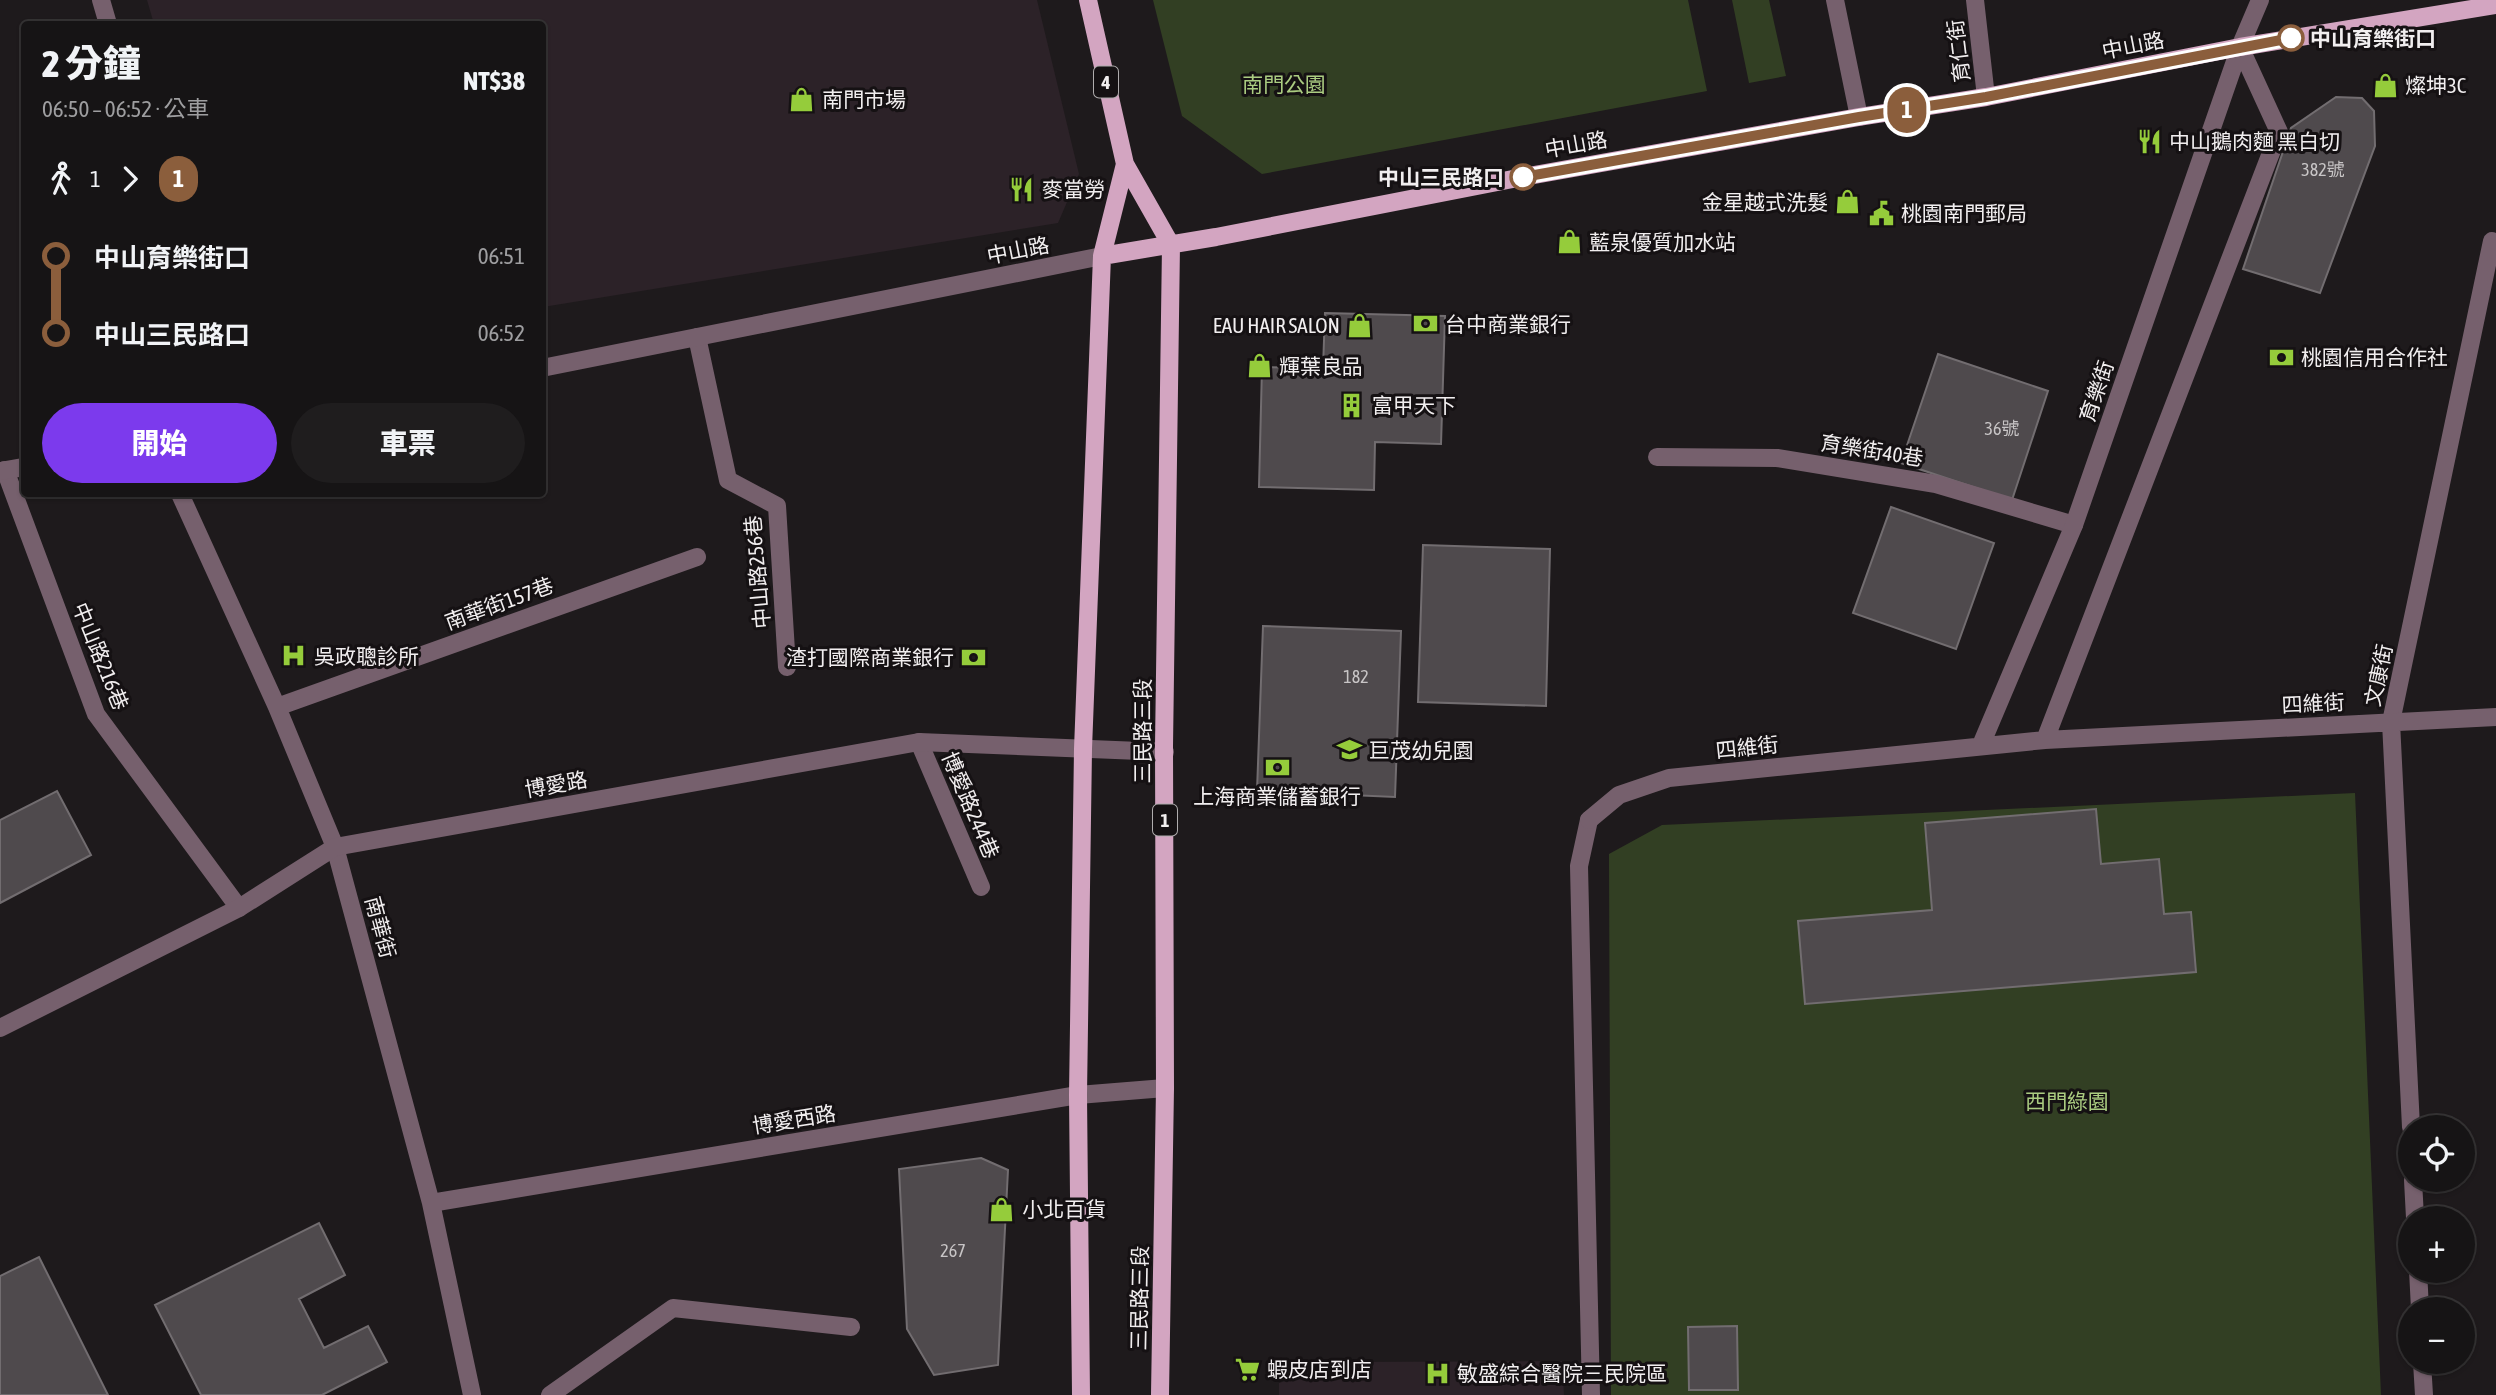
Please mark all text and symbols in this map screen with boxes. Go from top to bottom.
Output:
street label: 育仁街 [1942,18,1974,84]
marker: 中山育樂街口 [2278,25,2304,51]
place label: 中山育樂街口 [2310,26,2436,50]
street label: 中山路 [2100,27,2166,63]
text: 2 分鐘 [42,42,141,85]
text: NT$38 [463,66,525,96]
road number: 4 [1094,66,1118,97]
shop icon: 燦坤3C [2371,71,2399,99]
park label: 南門公園 [1242,72,1326,96]
place label: 燦坤3C [2405,73,2467,97]
shop icon: 南門市場 [788,85,816,113]
place label: 南門市場 [822,87,906,111]
line badge: 1 [1884,87,1930,133]
text: 06:50 – 06:52 · 公車 [42,96,209,122]
text: 1 [1901,96,1913,123]
street label: 中山路 [1543,127,1609,161]
restaurant icon: 中山鵝肉麵 黑白切 [2135,127,2163,155]
place label: 中山鵝肉麵 黑白切 [2169,129,2340,153]
house number: 382號 [2301,159,2345,180]
icon: walk [42,160,80,198]
icon: forward [111,160,149,198]
marker: 中山三民路口 [1510,164,1536,190]
text: 1 [173,165,184,192]
place label: 中山三民路口 [1378,165,1504,189]
text: 1 [90,166,101,192]
restaurant icon: 麥當勞 [1008,175,1036,203]
place label: 麥當勞 [1042,177,1105,201]
shop icon: 金星越式洗髮 [1834,188,1862,216]
place label: 金星越式洗髮 [1702,190,1828,214]
public building icon: 桃園南門郵局 [1867,199,1895,227]
place label: 桃園南門郵局 [1901,201,2027,225]
shop icon: 藍泉優質加水站 [1555,228,1583,256]
place label: 藍泉優質加水站 [1589,230,1736,254]
street label: 中山路 [985,232,1051,268]
text: 中山育樂街口 [94,243,250,273]
text: 06:51 [478,243,525,269]
bank icon: 台中商業銀行 [1411,310,1439,338]
shop icon: EAU HAIR SALON [1346,311,1374,339]
place label: 台中商業銀行 [1445,312,1571,336]
place label: EAU HAIR SALON [1213,313,1340,337]
text: 中山三民路口 [94,320,250,350]
text: 06:52 [478,320,525,346]
bank icon: 桃園信用合作社 [2267,343,2295,371]
place label: 桃園信用合作社 [2301,345,2448,369]
shop icon: 輝葉良品 [1245,352,1273,380]
place label: 輝葉良品 [1279,354,1363,378]
street label: 育樂街 [2074,357,2118,425]
building icon: 富甲天下 [1338,391,1366,419]
place label: 富甲天下 [1372,393,1456,417]
button: 開始 [42,403,277,483]
button: 車票 [291,403,525,483]
house number: 36號 [1985,418,2019,439]
street label: 育樂街40巷 [1819,430,1925,470]
street label: 中山路256巷 [740,514,774,630]
street label: 南華街157巷 [442,572,556,634]
street label: 中山路216巷 [69,599,133,713]
hospital icon: 吳政聰診所 [280,642,308,670]
street label: 文康街 [2360,642,2396,708]
bank icon: 渣打國際商業銀行 [960,643,988,671]
place label: 吳政聰診所 [314,644,419,668]
place label: 渣打國際商業銀行 [786,645,954,669]
house number: 182 [1343,666,1369,687]
street label: 三民路三段 [1130,679,1154,784]
street label: 四維街 [2281,689,2345,717]
street label: 四維街 [1714,732,1780,762]
school or university icon: 巨茂幼兒園 [1335,736,1363,764]
place label: 巨茂幼兒園 [1369,738,1474,762]
street label: 博愛路244巷 [938,748,1004,862]
bank icon: 上海商業儲蓄銀行 [1263,753,1291,781]
street label: 博愛路 [523,767,589,801]
place label: 上海商業儲蓄銀行 [1193,784,1361,808]
road number: 1 [1153,804,1177,835]
street label: 南華街 [361,893,401,961]
park label: 西門綠園 [2025,1089,2109,1113]
street label: 博愛西路 [751,1101,837,1137]
map controls [2398,1115,2475,1374]
button: locate [2398,1115,2475,1192]
shop icon: 小北百貨 [988,1195,1016,1223]
place label: 小北百貨 [1022,1197,1106,1221]
button: + [2398,1206,2475,1283]
house number: 267 [940,1240,966,1261]
street label: 三民路三段 [1126,1245,1152,1351]
button: − [2398,1297,2475,1374]
supermarket icon: 蝦皮店到店 [1233,1355,1261,1383]
place label: 蝦皮店到店 [1267,1357,1372,1381]
hospital icon: 敏盛綜合醫院三民院區 [1423,1359,1451,1387]
place label: 敏盛綜合醫院三民院區 [1457,1361,1667,1385]

